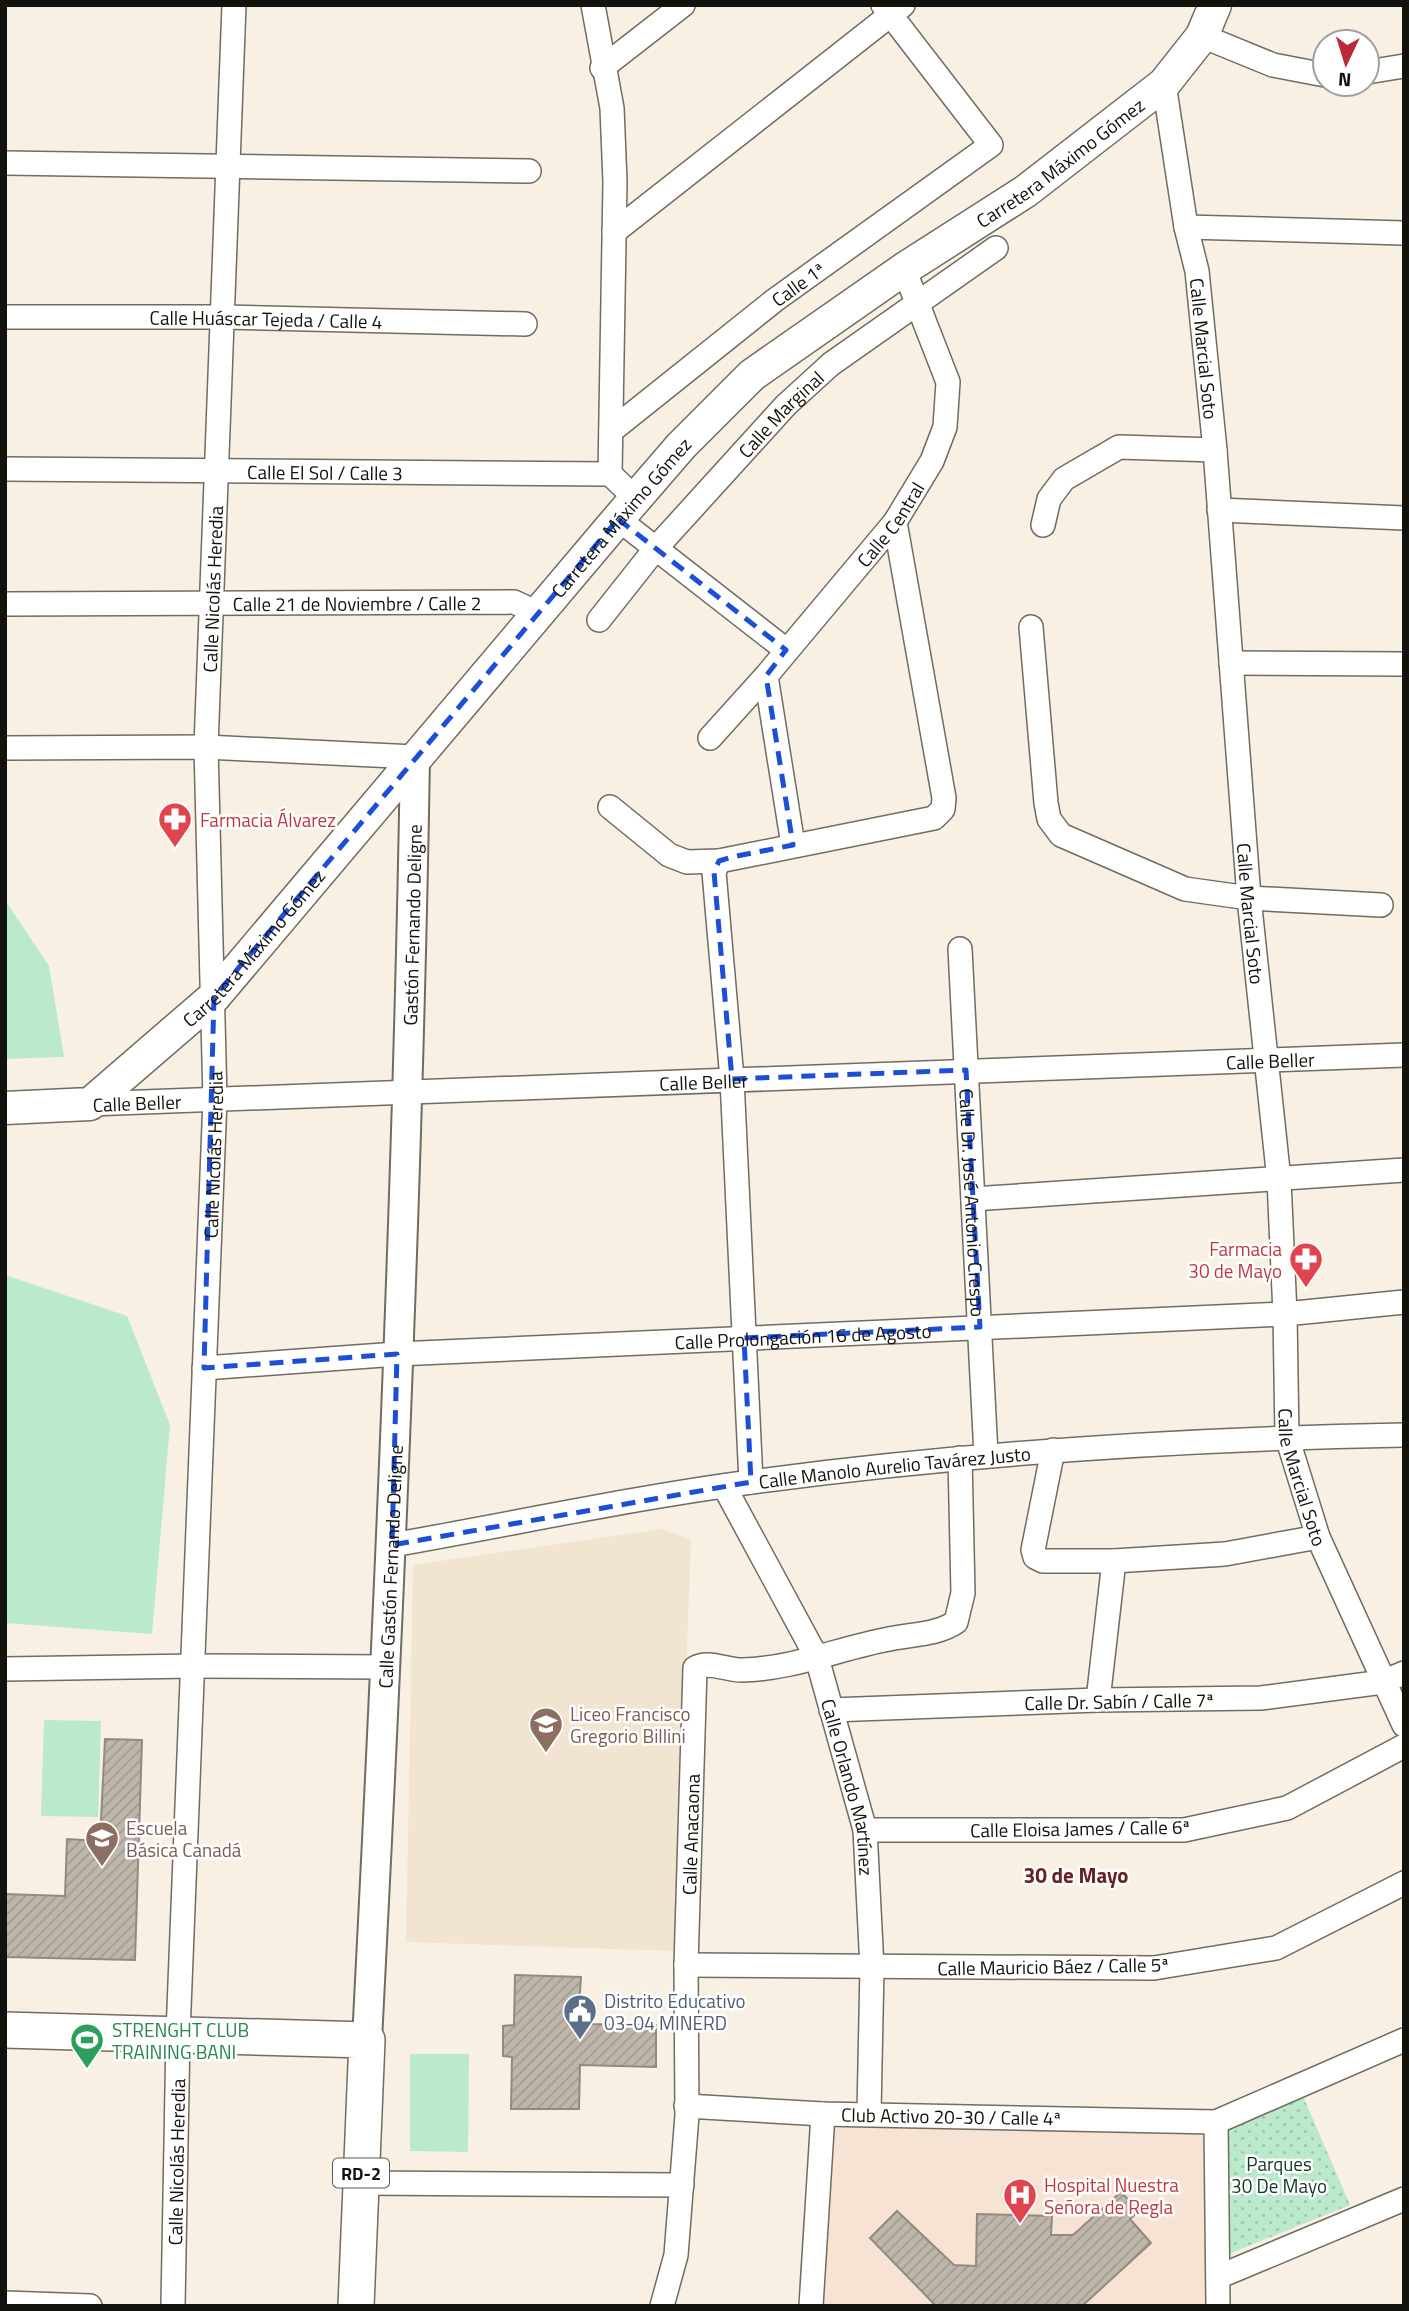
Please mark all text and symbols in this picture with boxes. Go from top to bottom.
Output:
north arrow [1311,28,1381,98]
text: N [1337,66,1352,95]
street label: Carretera Máximo Gómez [970,90,1150,234]
street label: Calle 1ª [765,255,831,313]
street label: Calle Marcial Soto [1183,277,1226,421]
street label: Calle Huáscar Tejeda / Calle 4 [150,303,383,335]
street label: Calle Marginal [731,363,830,464]
street label: Carretera Máximo Gómez [543,430,697,603]
street label: Calle El Sol / Calle 3 [247,457,403,487]
street label: Calle Central [849,476,931,573]
street label: Calle Nicolás Heredia [194,505,230,673]
street label: Calle 21 de Noviembre / Calle 2 [233,588,481,618]
pharmacy icon: Farmacia Álvarez [156,800,194,849]
place label: Farmacia Álvarez [200,805,336,834]
street label: Gastón Fernando Deligne [395,824,428,1026]
street label: Calle Marcial Soto [1230,842,1273,986]
street label: Carretera Máximo Gómez [175,862,331,1033]
street label: Calle Beller [1225,1044,1315,1076]
street label: Calle Beller [659,1065,749,1097]
street label: Calle Nicolás Heredia [195,1071,230,1239]
street label: Calle Beller [92,1086,182,1118]
street label: Calle Dr. José Antonio Crespo [953,1088,993,1318]
place label: Farmacia 30 de Mayo [1188,1234,1282,1285]
pharmacy icon: Farmacia 30 de Mayo [1287,1240,1325,1289]
street label: Calle Prolongación 16 de Agosto [674,1315,932,1356]
street label: Calle Marcial Soto [1272,1408,1335,1551]
street label: Calle Manolo Aurelio Tavárez Justo [757,1438,1032,1495]
street label: Calle Gastón Fernando Deligne [370,1444,409,1689]
street label: Calle Dr. Sabín / Calle 7ª [1024,1685,1214,1717]
street label: Calle Orlando Martínez [815,1695,882,1876]
place label: Liceo Francisco Gregorio Billini [570,1699,691,1750]
school or university icon: Liceo Francisco Gregorio Billini [527,1705,565,1754]
street label: Calle Anacaona [674,1773,706,1895]
street label: Calle Eloisa James / Calle 6ª [970,1812,1190,1844]
place label: Escuela Básica Canadá [126,1813,242,1864]
school or university icon: Escuela Básica Canadá [83,1819,121,1868]
district label: 30 de Mayo [1023,1859,1129,1891]
street label: Calle Mauricio Báez / Calle 5ª [937,1949,1169,1983]
place label: Distrito Educativo 03-04 MINERD [604,1986,746,2037]
public building icon: Distrito Educativo 03-04 MINERD [561,1992,599,2041]
place label: STRENGHT CLUB TRAINING BANI [112,2015,249,2066]
sports icon: STRENGHT CLUB TRAINING BANI [68,2021,106,2070]
street label: Calle Nicolás Heredia [160,2078,192,2246]
street label: Club Activo 20-30 / Calle 4ª [841,2100,1061,2132]
park label: Parques 30 De Mayo [1231,2149,1327,2200]
road number: RD-2 [333,2158,389,2188]
place label: Hospital Nuestra Señora de Regla [1044,2170,1179,2221]
hospital icon: Hospital Nuestra Señora de Regla [1001,2176,1039,2225]

